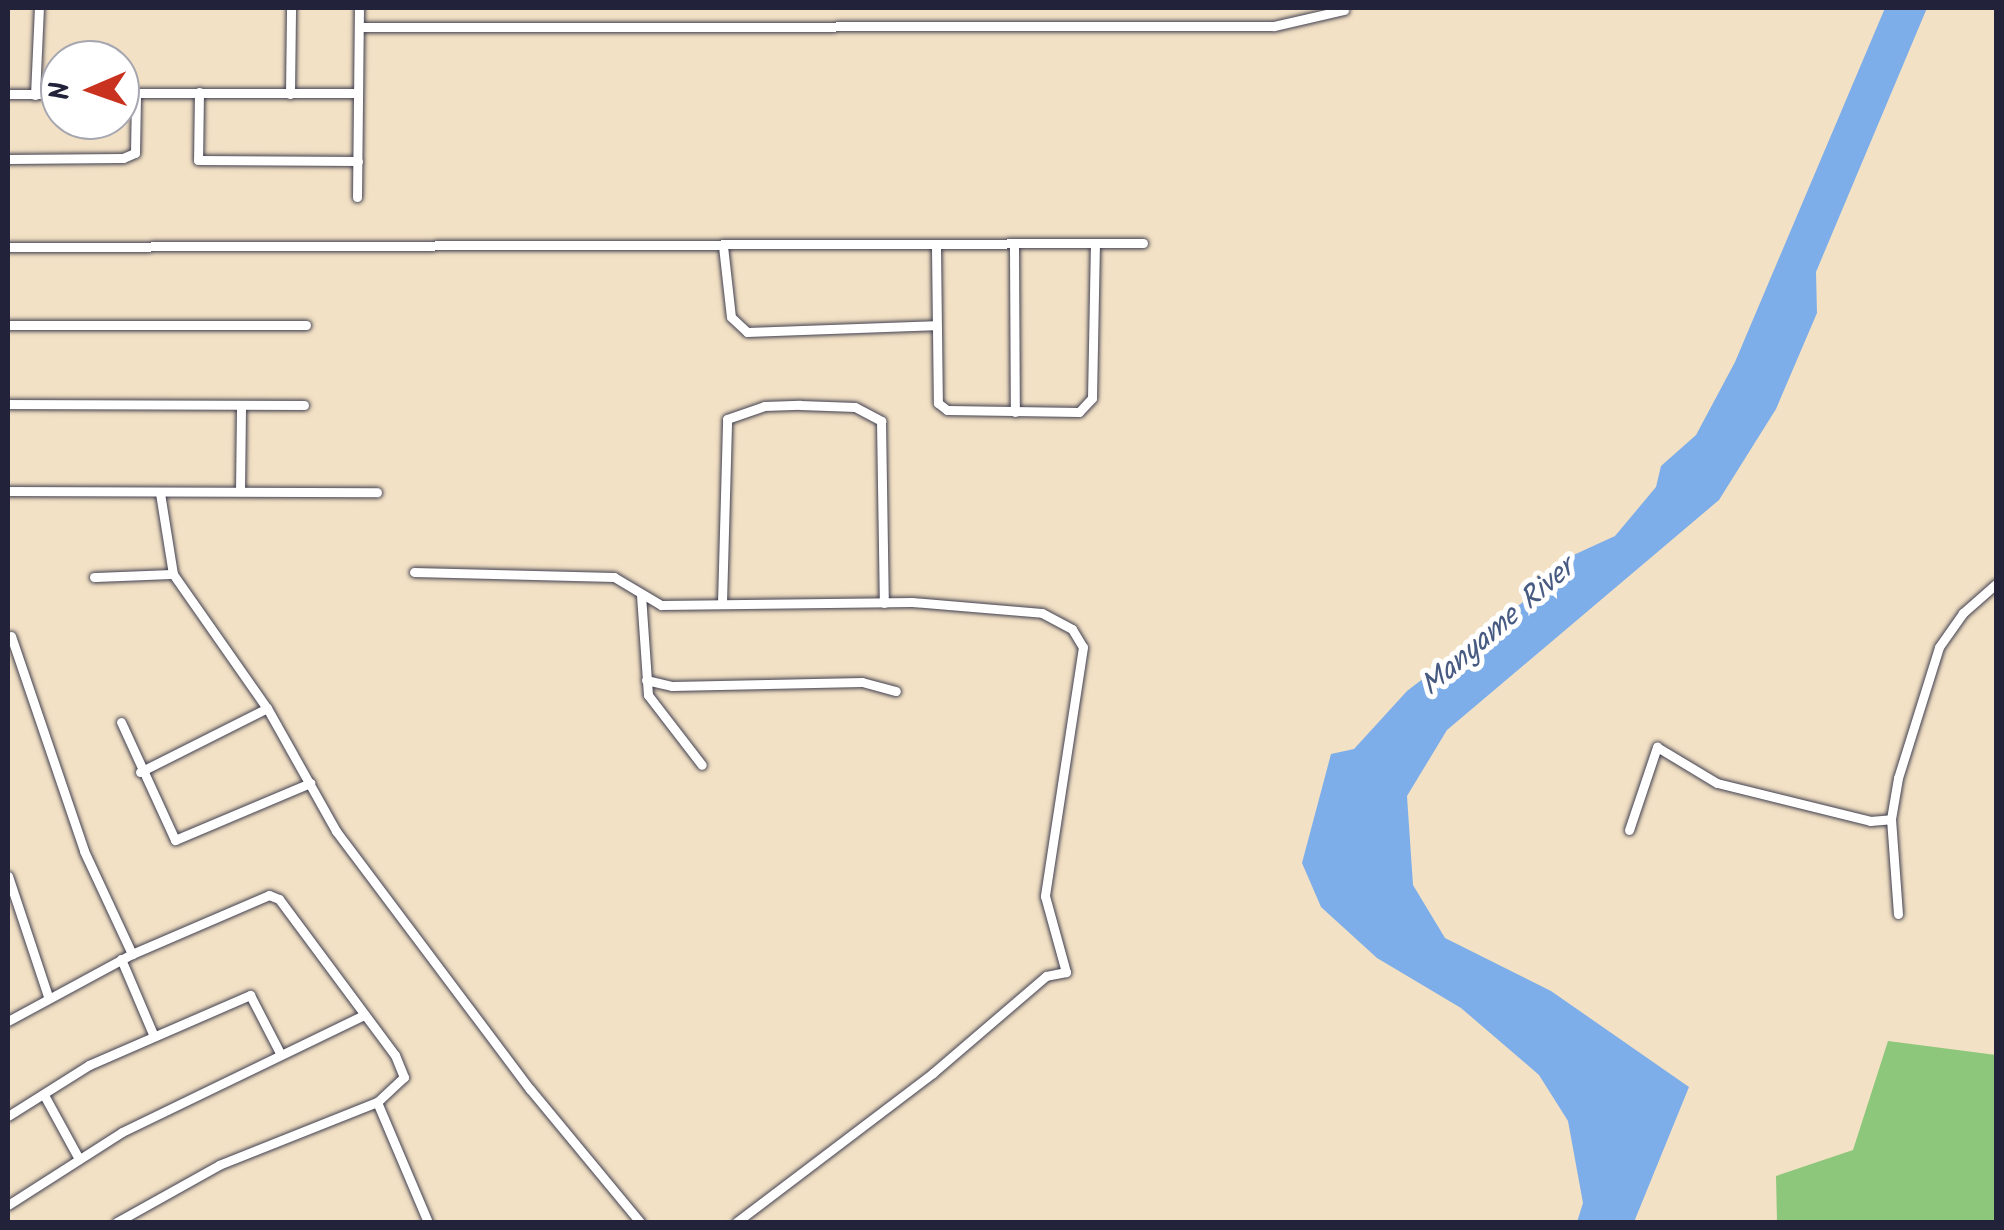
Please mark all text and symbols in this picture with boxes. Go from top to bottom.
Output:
north arrow [40,40,140,140]
text: N [39,81,84,101]
water label: Manyame River [1414,551,1582,705]

